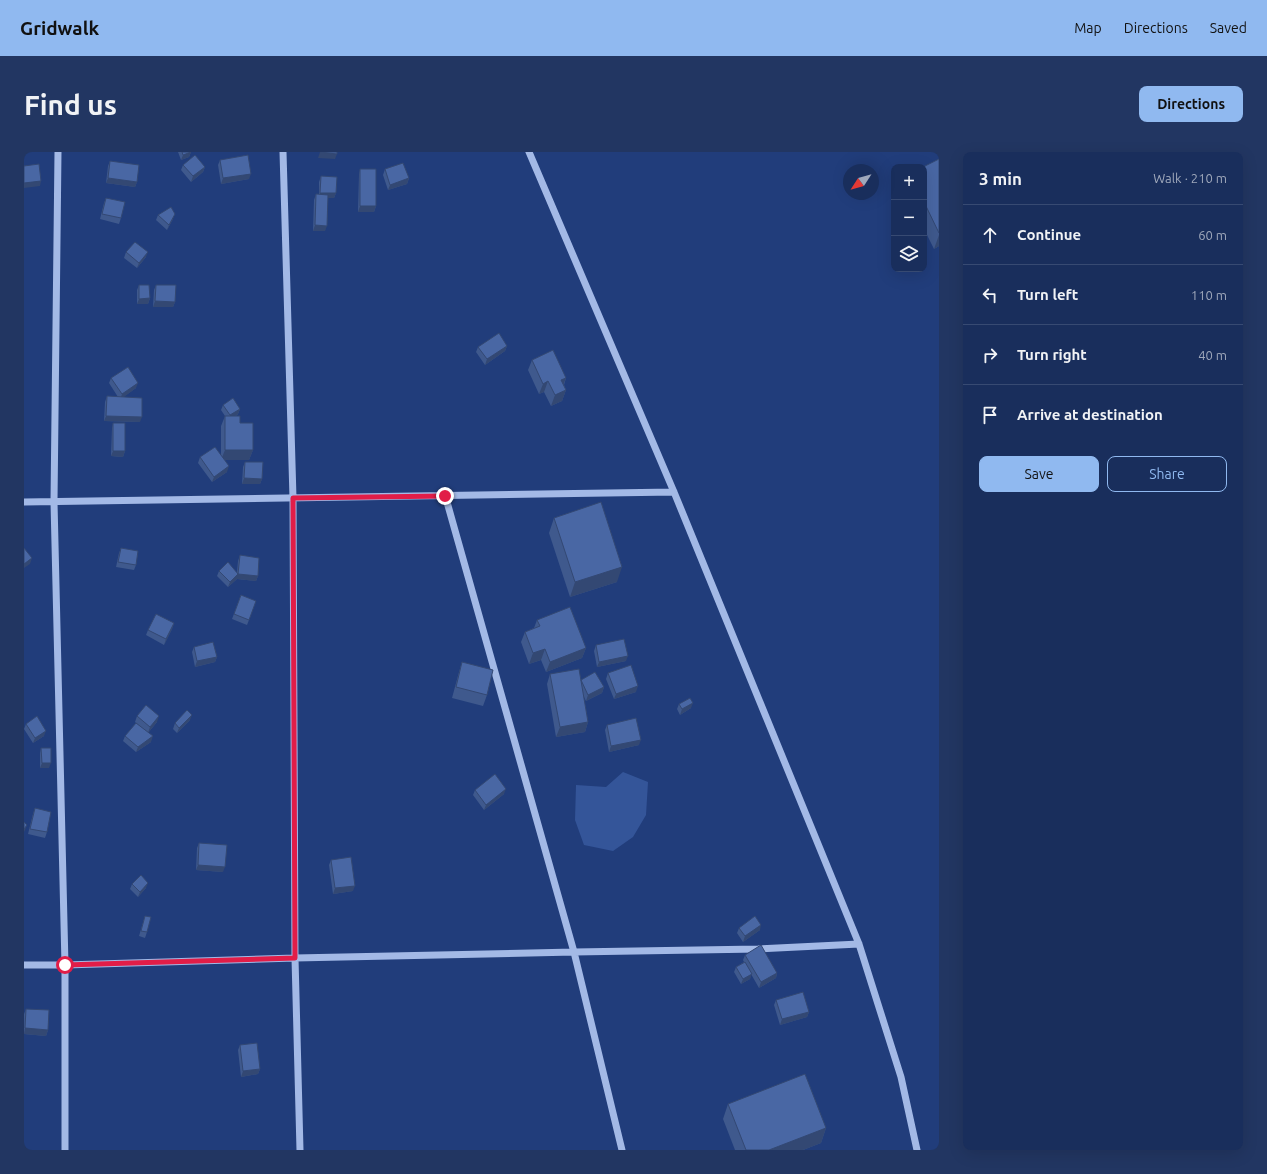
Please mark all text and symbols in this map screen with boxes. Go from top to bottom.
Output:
text: Gridwalk [20,17,99,39]
text: Map [1074,20,1102,36]
text: Directions [1124,20,1188,36]
text: Saved [1210,20,1247,36]
button: Directions [1139,86,1243,122]
text: Find us [24,89,117,120]
north arrow [843,164,879,200]
map controls [891,164,927,272]
button: + [891,164,927,200]
text: 3 min [979,169,1022,188]
text: Walk · 210 m [1153,171,1227,185]
button: − [891,200,927,236]
icon: ahead [979,224,1001,246]
text: Continue [1017,226,1081,243]
text: 60 m [1198,228,1227,242]
button: layers [891,236,927,272]
icon: left [979,284,1001,306]
text: Turn left [1017,286,1078,303]
text: 110 m [1191,288,1227,302]
icon: right [979,344,1001,366]
text: Turn right [1017,346,1087,363]
text: 40 m [1198,348,1227,362]
icon: arrive [979,404,1001,426]
text: Arrive at destination [1017,406,1163,423]
button: Save [979,456,1099,492]
button: Share [1107,456,1227,492]
route end [436,487,454,505]
route start [56,956,74,974]

